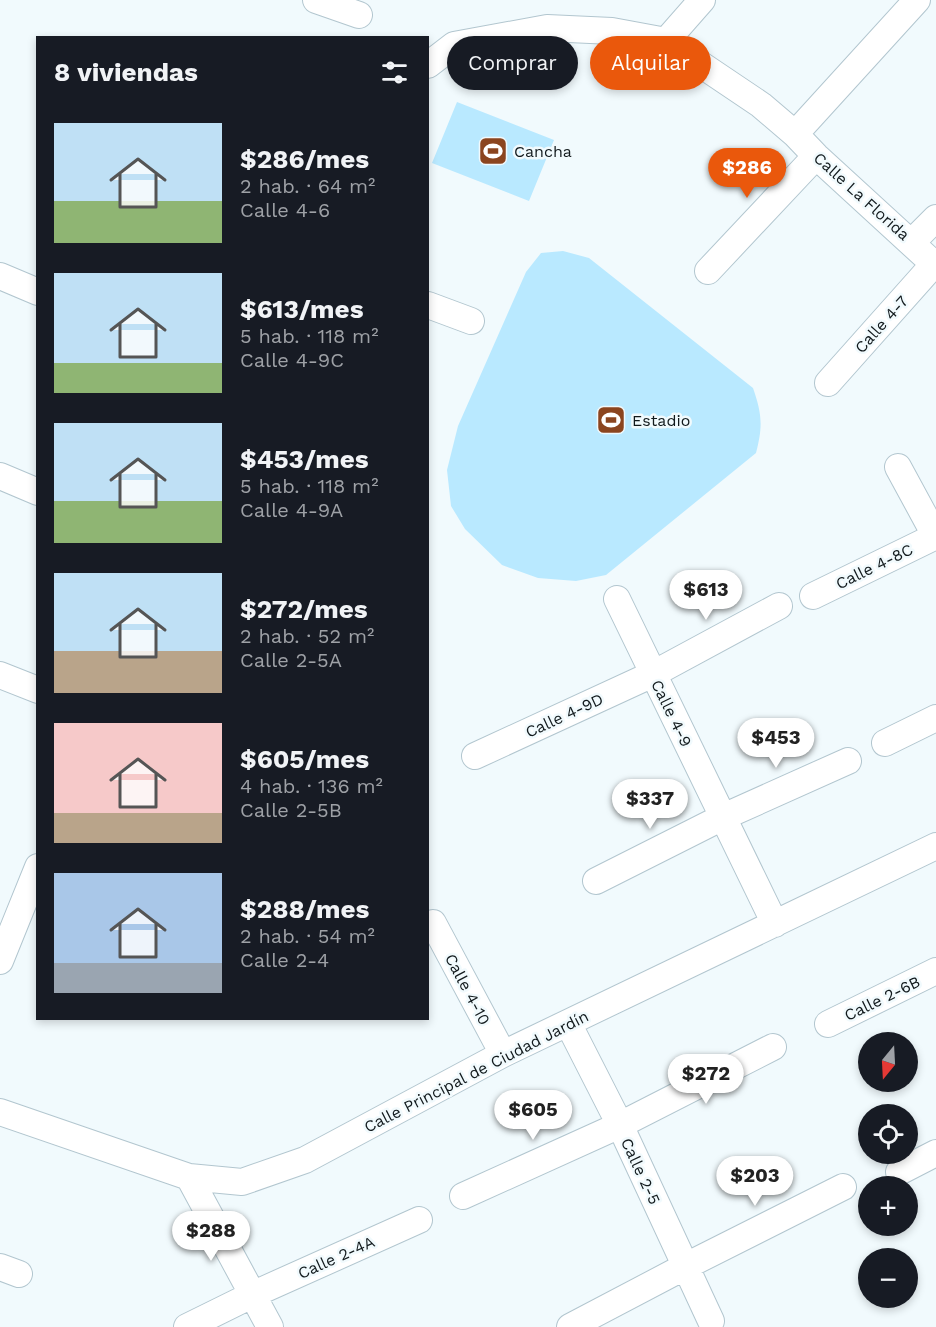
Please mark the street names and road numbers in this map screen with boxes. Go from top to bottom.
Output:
street label: Calle La Florida [810,148,913,244]
street label: Calle 4-7 [851,292,912,357]
street label: Calle 4-8C [833,540,916,593]
street label: Calle 4-9 [647,677,696,750]
street label: Calle 4-9D [522,689,606,742]
street label: Calle 4-10 [441,950,494,1028]
street label: Calle 2-6B [841,972,923,1025]
street label: Calle Principal de Ciudad Jardín [361,1006,592,1137]
street label: Calle 2-5 [617,1135,664,1207]
street label: Calle 2-4A [295,1232,378,1283]

